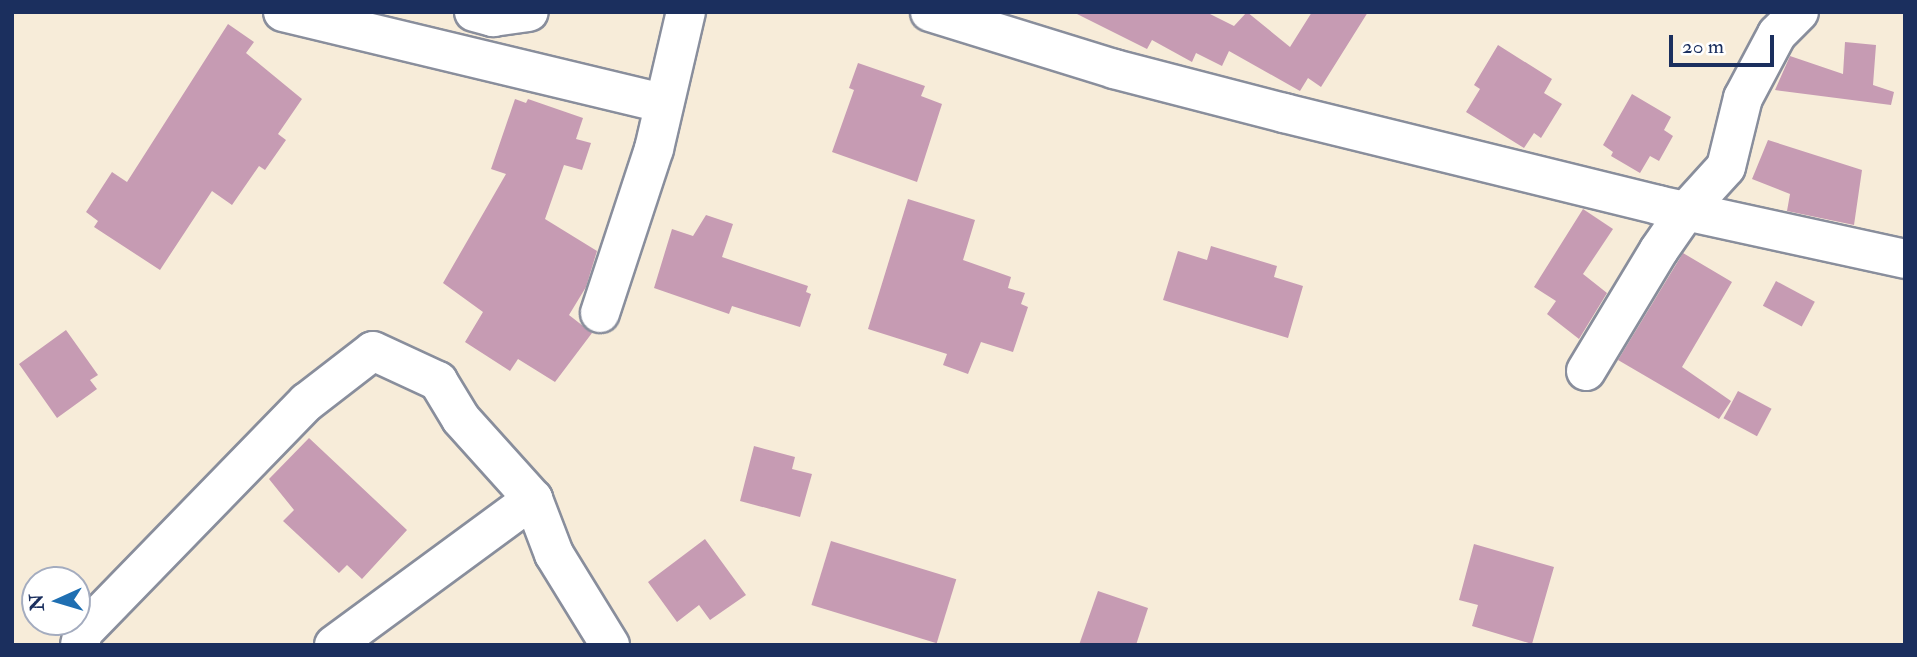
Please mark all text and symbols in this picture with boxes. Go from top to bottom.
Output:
scale bar [1672,21,1777,65]
text: 20 m [1682,33,1724,60]
north arrow [21,566,91,636]
text: N [24,593,50,612]

